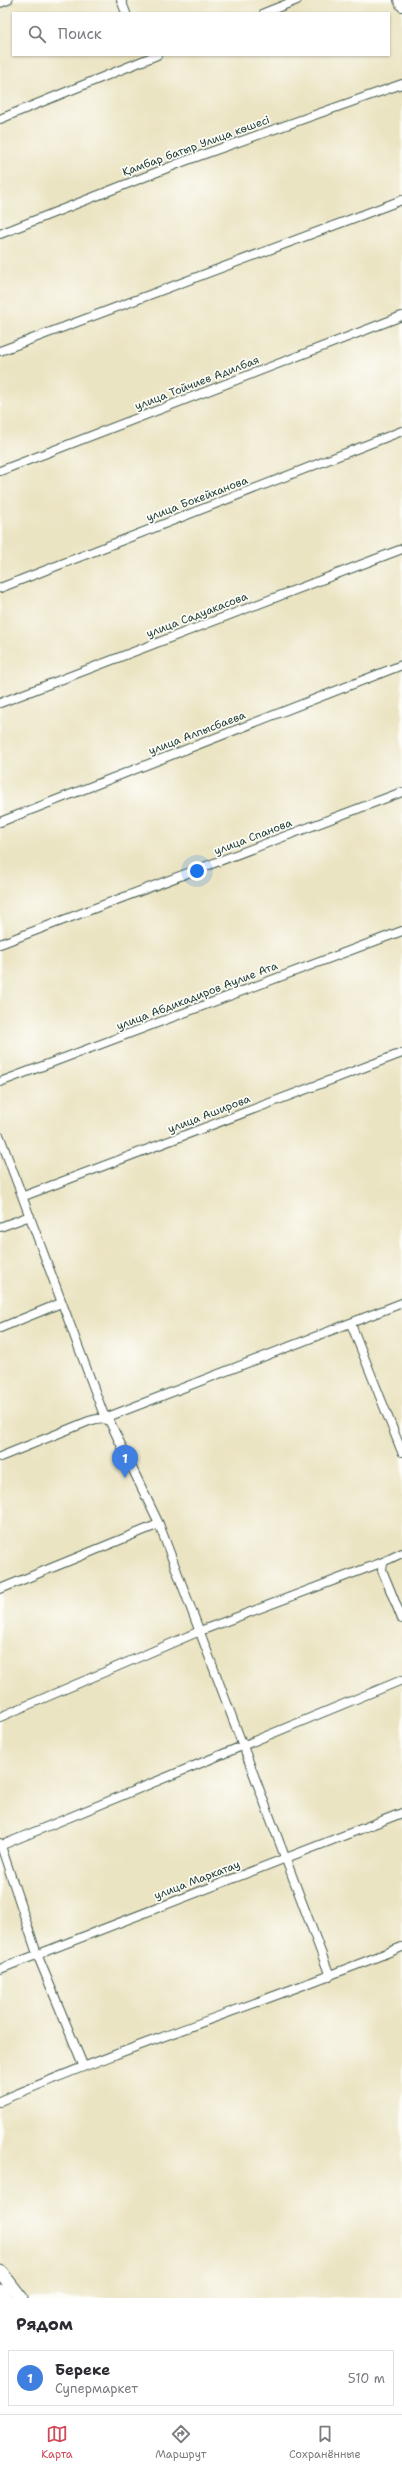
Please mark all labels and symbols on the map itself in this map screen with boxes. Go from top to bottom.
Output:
street label: Қамбар батыр Улица көшесі [120,112,272,180]
street label: улица Тойчиев Адилбая [133,352,261,414]
street label: улица Бокейханова [144,473,250,525]
street label: улица Садуакасова [144,589,250,641]
street label: улица Алпысбаева [146,708,248,758]
street label: улица Спанова [212,815,294,859]
your location [187,861,207,881]
street label: улица Абдикадиров Аулие Ата [114,958,280,1034]
street label: улица Аширова [166,1091,253,1137]
pin: 1 [112,1445,138,1478]
street label: улица Маркатау [152,1857,242,1903]

